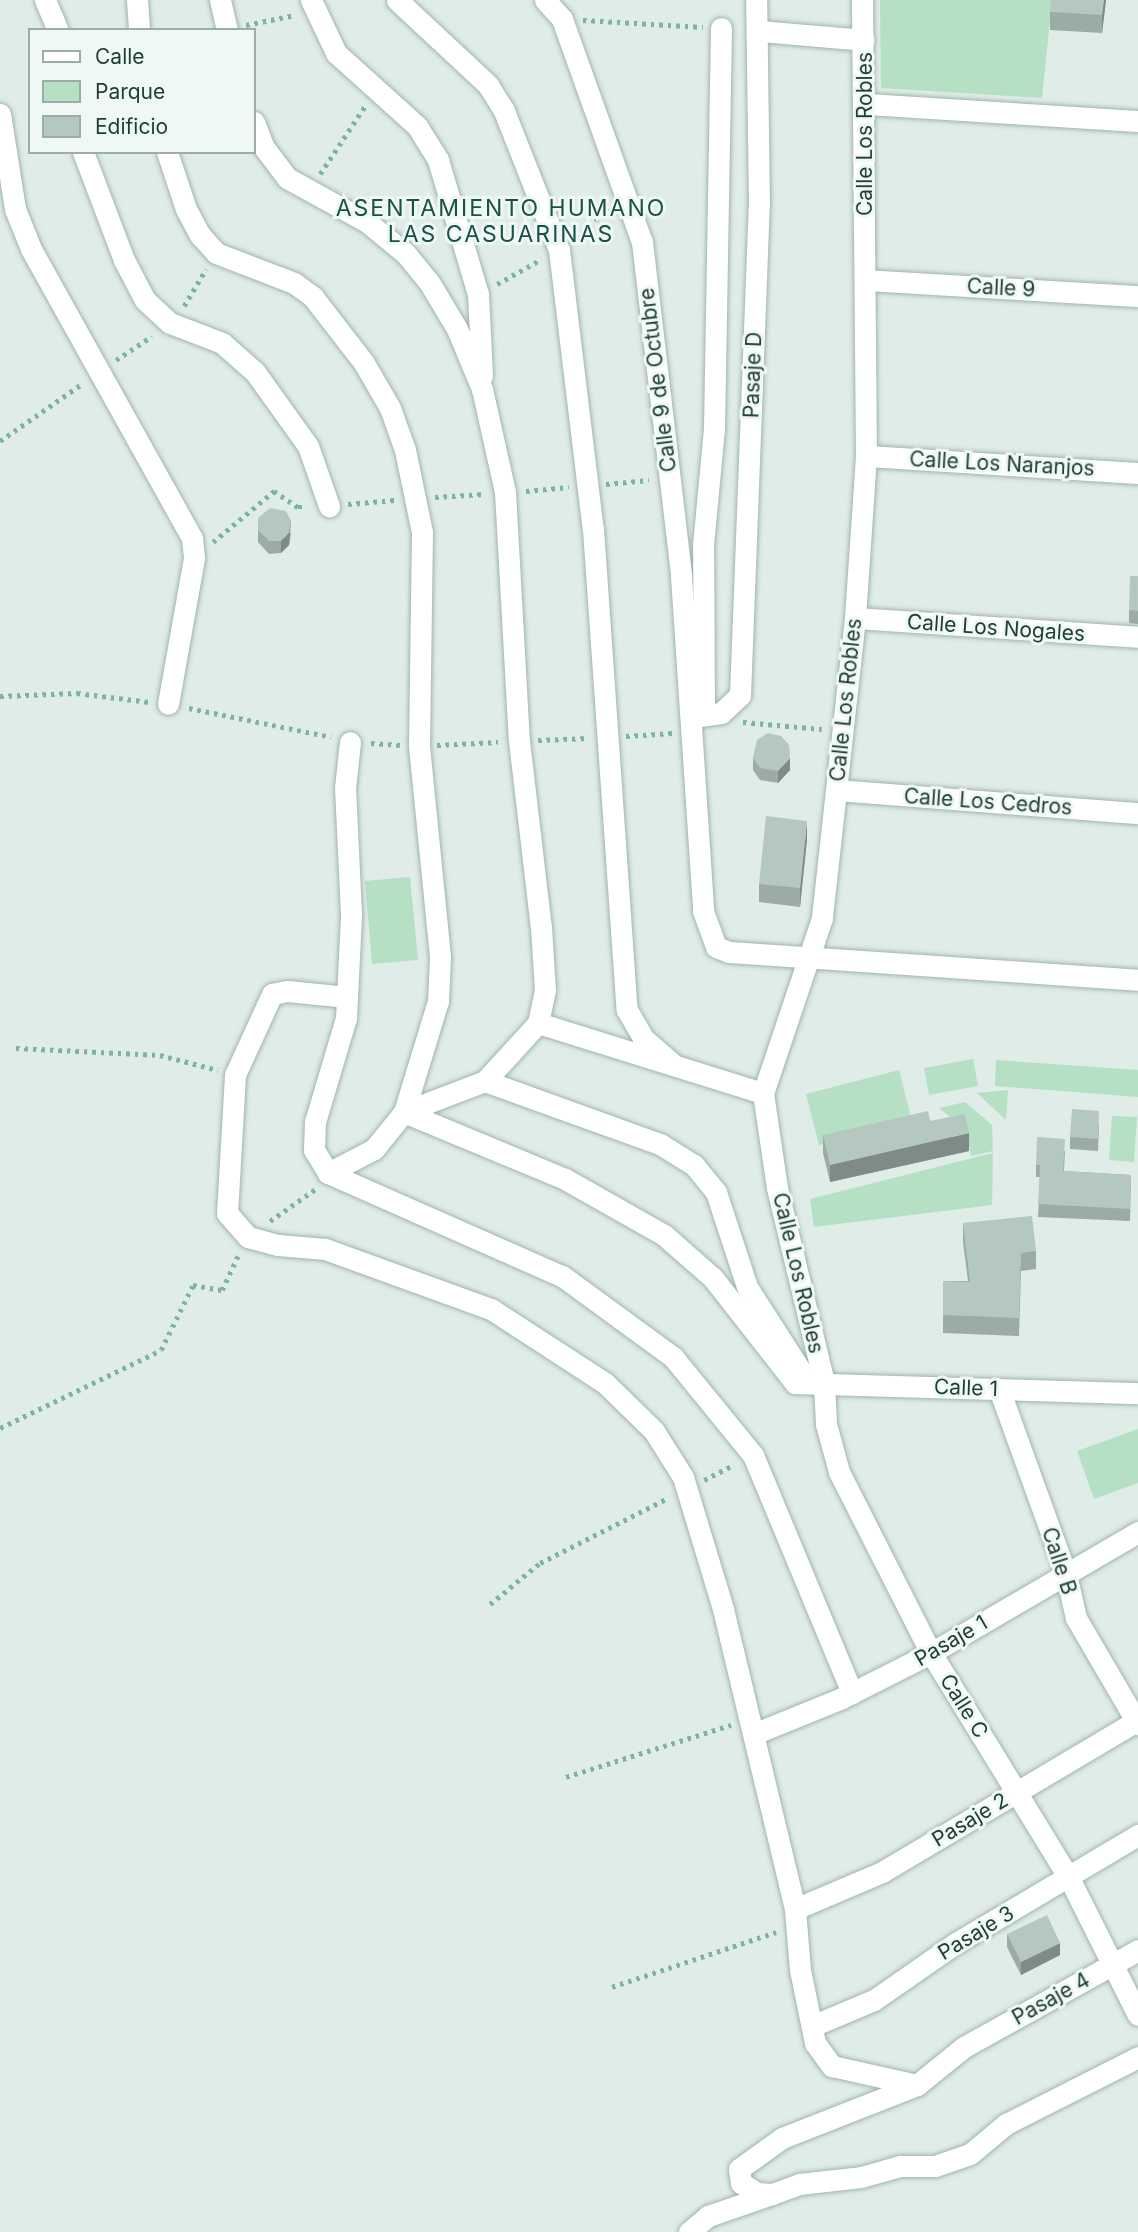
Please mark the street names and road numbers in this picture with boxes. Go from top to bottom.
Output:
street label: Calle Los Robles [852,52,878,216]
street label: Calle 9 [966,274,1036,302]
street label: Calle 9 de Octubre [634,286,682,474]
street label: Pasaje D [739,331,767,419]
street label: Calle Los Naranjos [909,447,1095,481]
street label: Calle Los Nogales [906,609,1086,647]
street label: Calle Los Robles [825,617,867,783]
street label: Calle Los Cedros [903,784,1073,820]
street label: Calle Los Robles [767,1190,829,1356]
street label: Calle 1 [934,1374,998,1402]
street label: Calle B [1036,1524,1082,1598]
street label: Pasaje 1 [910,1610,992,1672]
street label: Calle C [935,1669,993,1743]
street label: Pasaje 2 [927,1788,1013,1852]
street label: Pasaje 3 [933,1900,1019,1966]
street label: Pasaje 4 [1008,1967,1094,2031]

